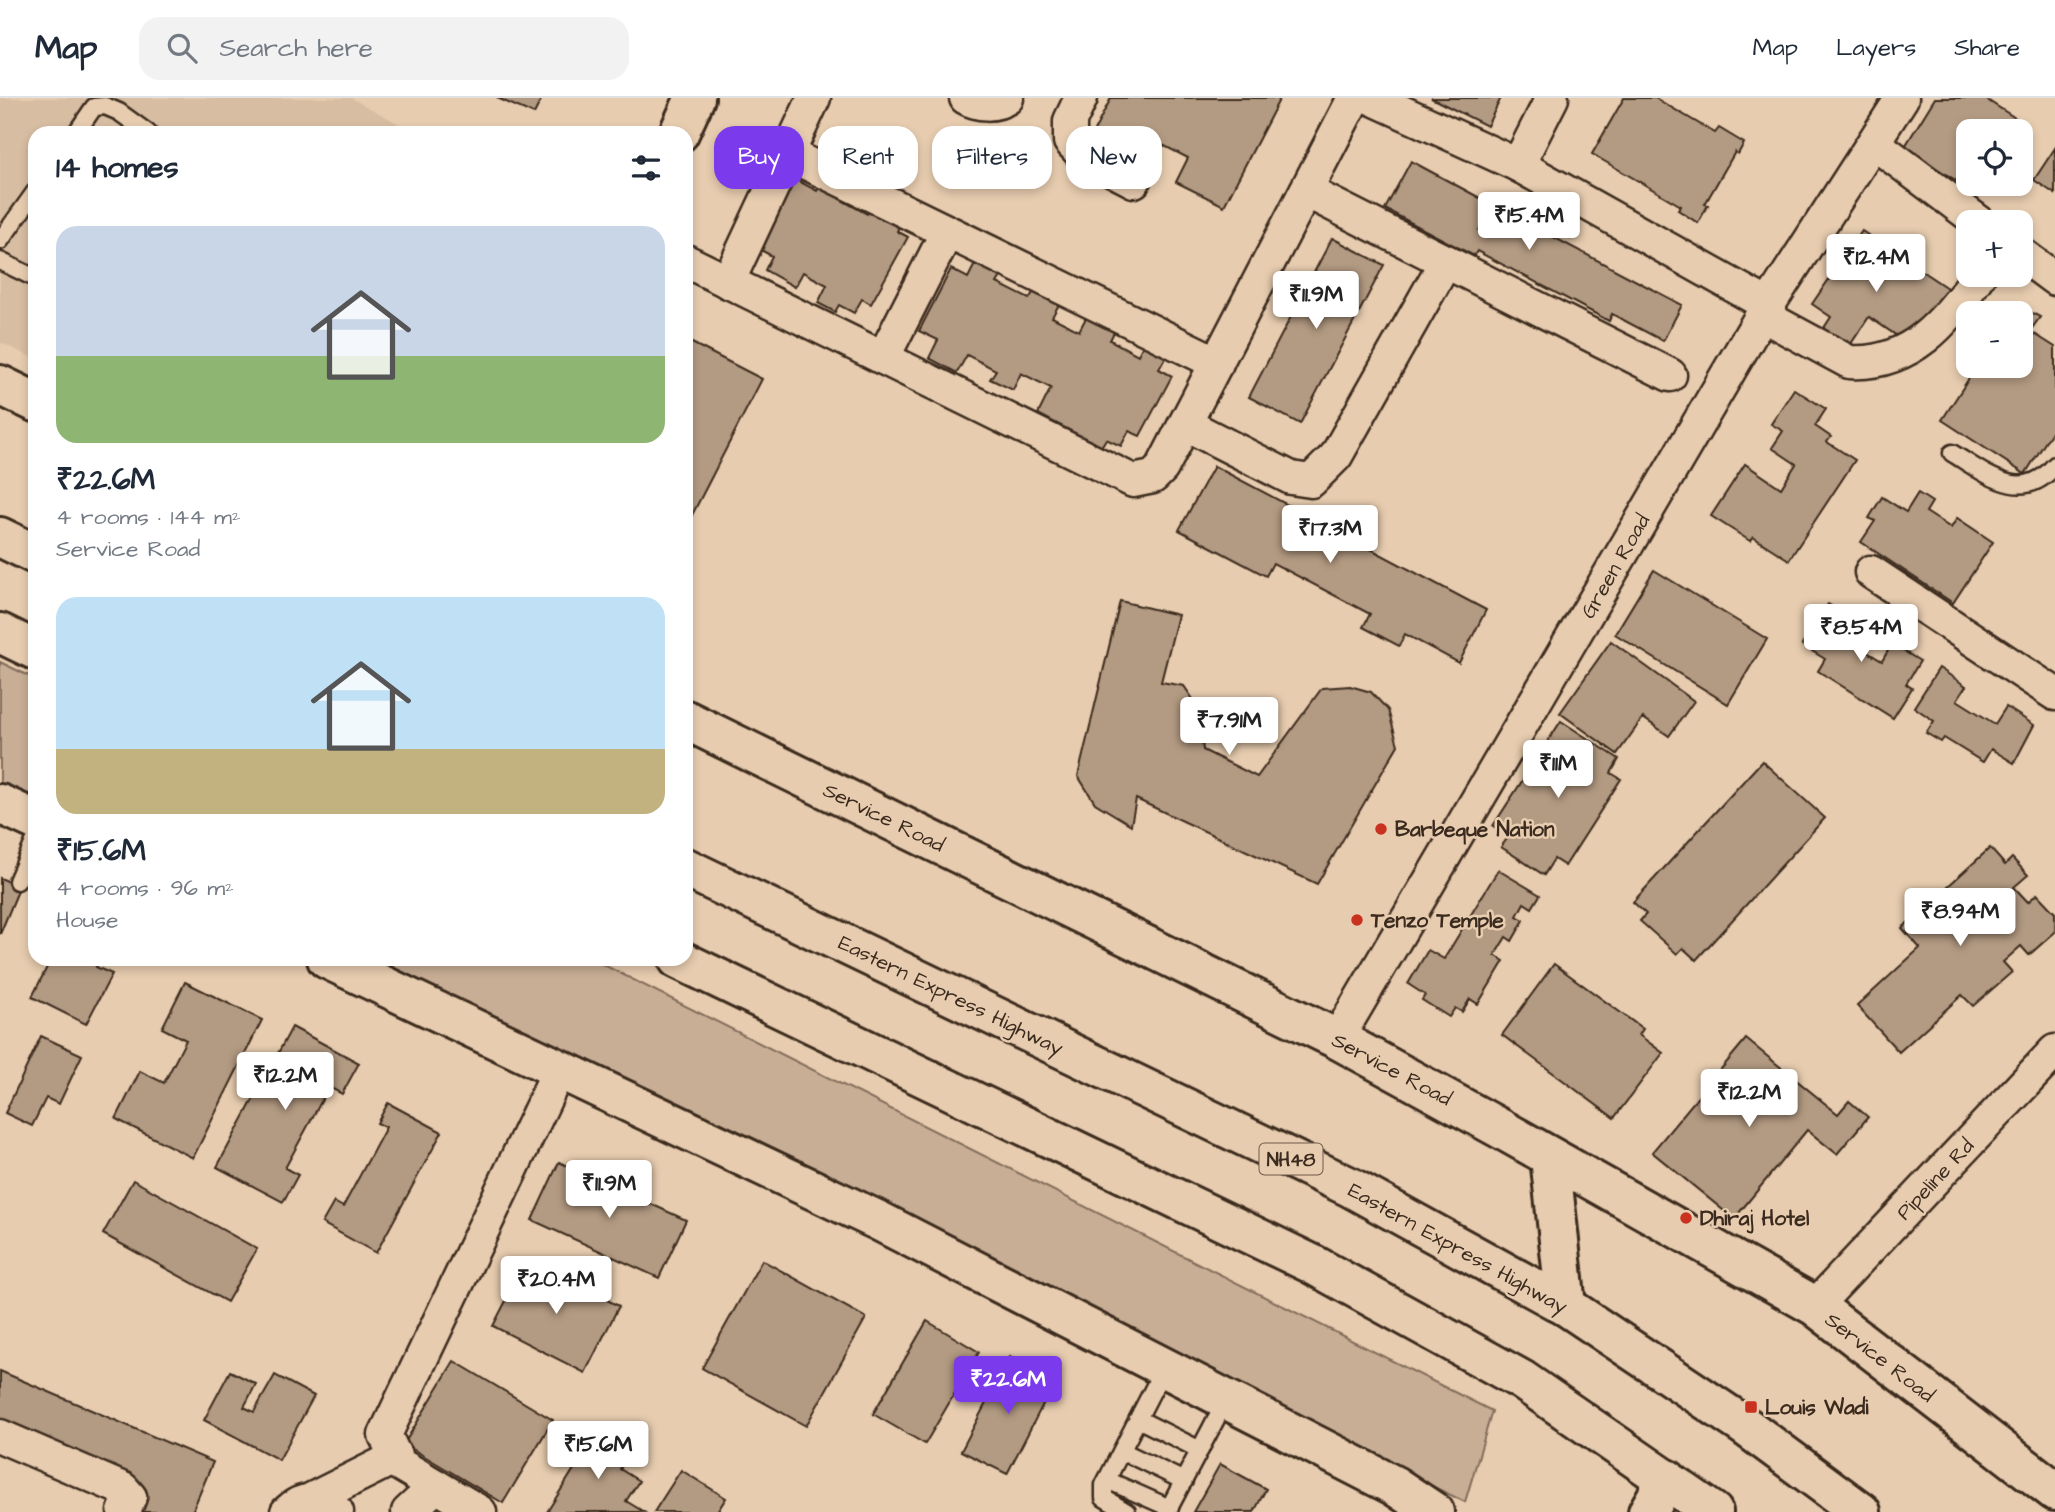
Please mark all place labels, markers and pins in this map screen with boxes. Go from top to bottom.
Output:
pin: ₹15.4M [1472,192,1586,252]
pin: ₹12.4M [1819,234,1933,294]
pin: ₹11.9M [1259,272,1373,331]
pin: ₹17.3M [1273,505,1387,565]
pin: ₹8.54M [1804,604,1918,664]
pin: ₹7.91M [1172,698,1286,757]
pin: ₹11M [1517,740,1599,800]
place label: Barbeque Nation [1395,815,1555,845]
marker: Barbeque Nation [1373,821,1389,837]
pin: ₹8.94M [1903,888,2017,948]
place label: Tenzo Temple [1370,906,1504,936]
marker: Tenzo Temple [1349,912,1365,928]
pin: ₹12.2M [228,1052,342,1112]
pin: ₹12.2M [1692,1070,1806,1129]
pin: ₹11.9M [552,1160,666,1220]
place label: Dhiraj Hotel [1700,1204,1810,1234]
marker: Dhiraj Hotel [1678,1210,1694,1226]
pin: ₹20.4M [499,1256,613,1316]
pin: ₹22.6M [951,1356,1065,1416]
place label: Louis Wadi [1765,1393,1869,1422]
marker: Louis Wadi [1743,1399,1759,1415]
pin: ₹15.6M [541,1422,655,1481]

